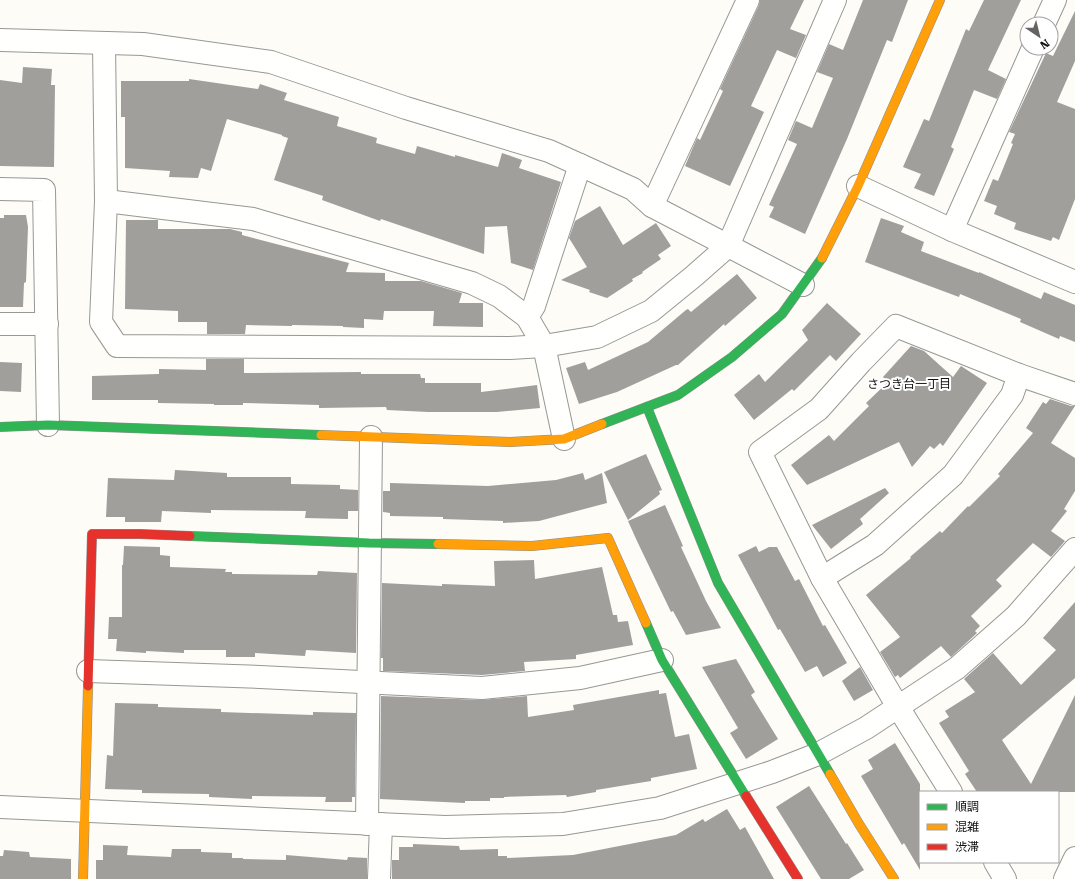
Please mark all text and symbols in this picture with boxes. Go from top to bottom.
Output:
north arrow [1019,16,1059,56]
text: N [1037,36,1052,52]
district label: さつき台一丁目 [867,377,951,391]
legend [919,791,1059,863]
text: 順調 [955,800,979,814]
text: 混雑 [955,820,979,834]
text: 渋滞 [955,840,979,854]

